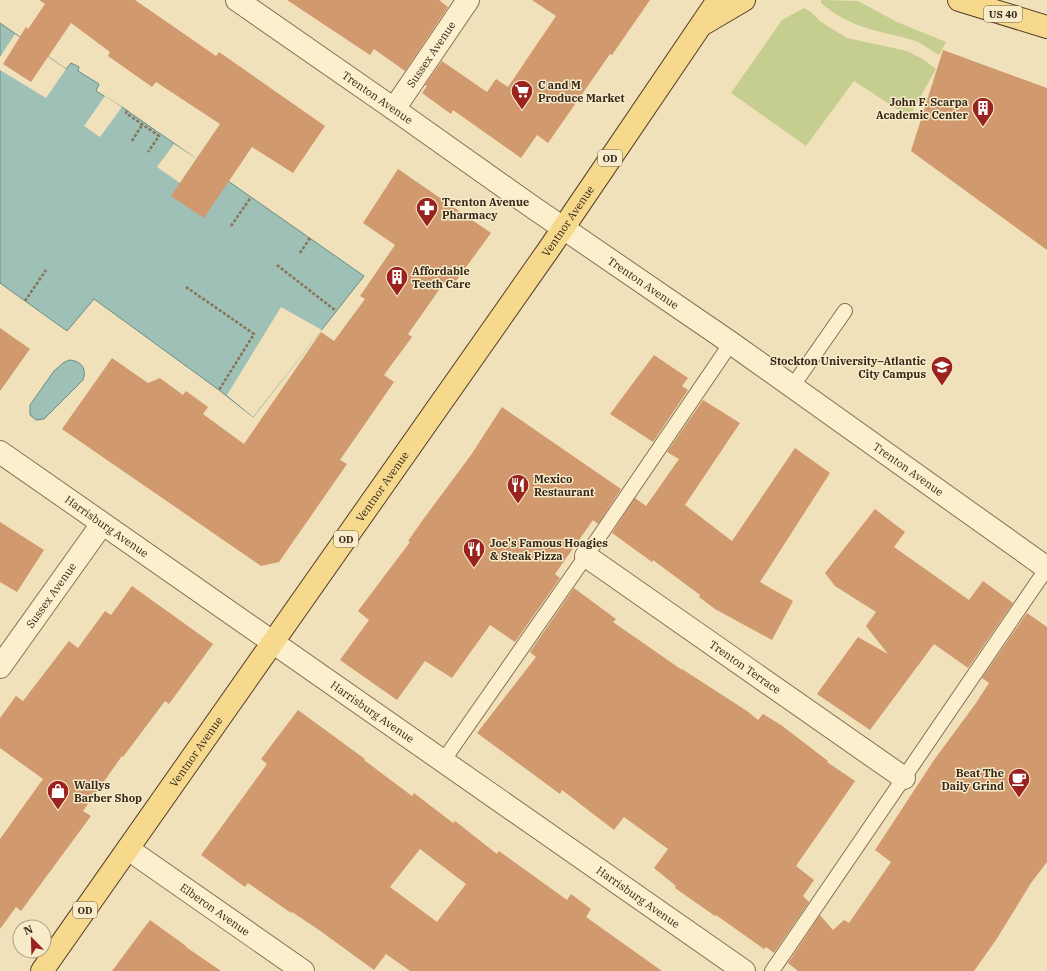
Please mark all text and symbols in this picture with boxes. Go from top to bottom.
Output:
road number: US 40 [984,6,1022,22]
street label: Sussex Avenue [404,18,459,90]
street label: Trenton Avenue [339,68,416,127]
supermarket icon: C and M Produce Market [509,78,535,111]
place label: C and M Produce Market [538,78,625,105]
place label: John F. Scarpa Academic Center [876,95,969,122]
building icon: John F. Scarpa Academic Center [970,95,996,128]
road number: OD [598,150,622,166]
street label: Ventnor Avenue [539,183,597,259]
pharmacy icon: Trenton Avenue Pharmacy [414,195,440,228]
place label: Trenton Avenue Pharmacy [442,195,529,222]
street label: Trenton Avenue [605,254,682,312]
building icon: Affordable Teeth Care [384,264,410,297]
place label: Affordable Teeth Care [412,264,471,291]
place label: Stockton University–Atlantic City Campus [770,354,926,381]
school or university icon: Stockton University–Atlantic City Campus [929,354,955,387]
street label: Trenton Avenue [870,439,946,499]
street label: Ventnor Avenue [353,448,412,524]
restaurant icon: Mexico Restaurant [505,472,531,505]
place label: Mexico Restaurant [534,472,594,499]
street label: Harrisburg Avenue [62,492,151,560]
road number: OD [334,531,358,547]
restaurant icon: Joe's Famous Hoagies & Steak Pizza [461,536,487,569]
place label: Joe's Famous Hoagies & Steak Pizza [490,536,608,563]
street label: Sussex Avenue [23,560,79,631]
street label: Trenton Terrace [706,637,784,697]
street label: Harrisburg Avenue [328,678,417,746]
street label: Ventnor Avenue [166,714,226,790]
place label: Beat The Daily Grind [941,766,1004,793]
cafe icon: Beat The Daily Grind [1006,766,1032,799]
shop icon: Wallys Barber Shop [45,778,71,811]
place label: Wallys Barber Shop [74,778,142,805]
street label: Harrisburg Avenue [594,863,683,931]
street label: Elberon Avenue [177,880,253,939]
road number: OD [73,902,97,918]
north arrow [12,919,52,959]
text: N [21,922,35,938]

